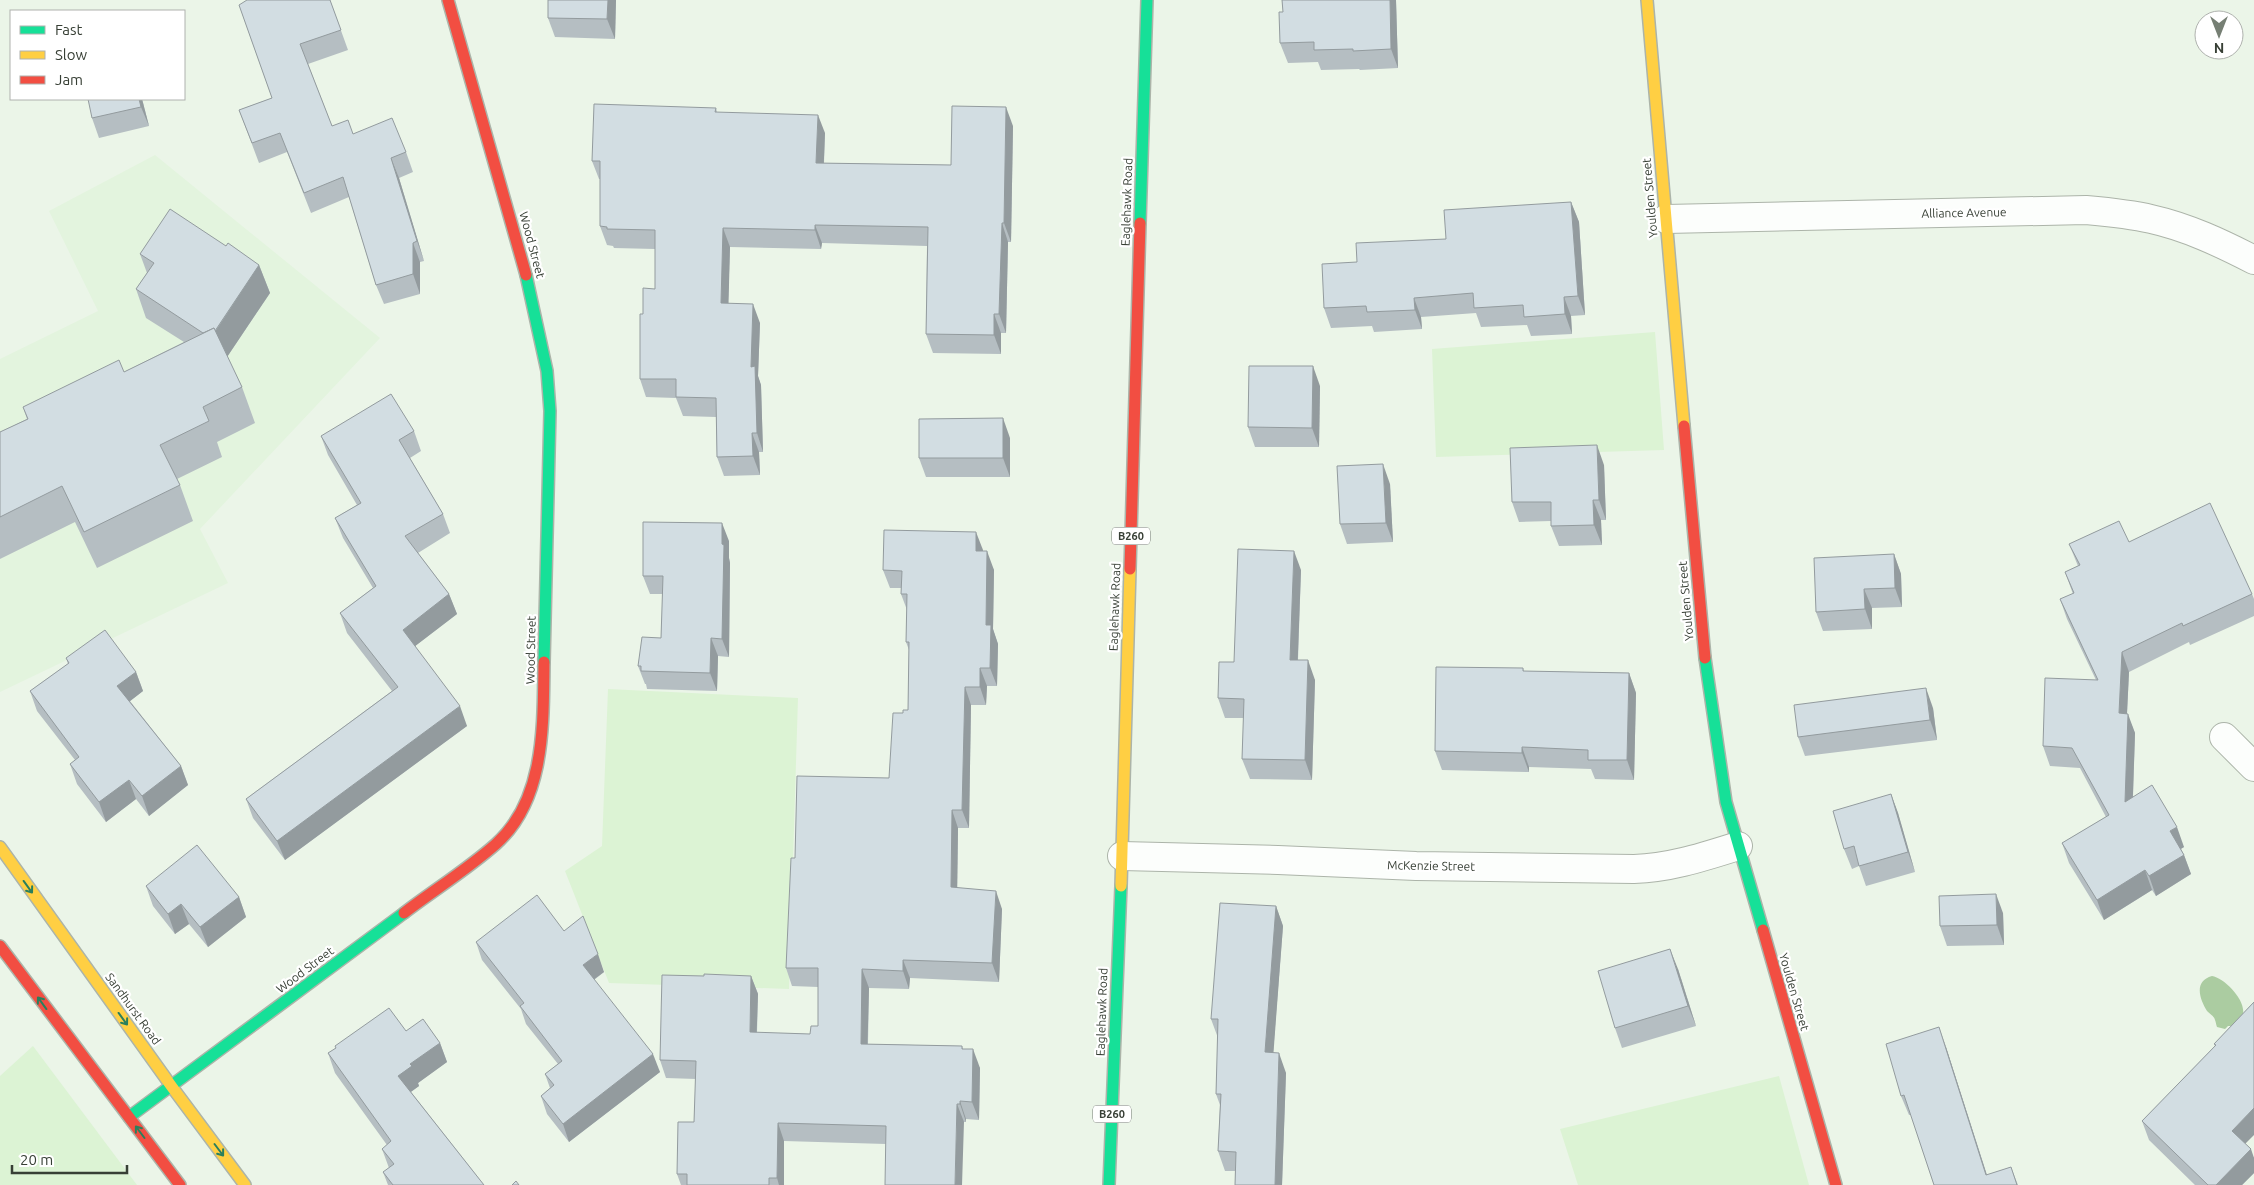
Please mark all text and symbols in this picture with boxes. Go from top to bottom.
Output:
legend [10,10,185,100]
north arrow [2194,10,2244,60]
text: Fast [55,21,83,38]
text: N [2214,40,2224,56]
text: Slow [55,46,88,63]
text: Jam [55,71,83,88]
street label: Youlden Street [1640,157,1659,239]
street label: Eaglehawk Road [1118,158,1135,246]
street label: Alliance Avenue [1921,205,2007,220]
street label: Wood Street [517,210,548,280]
road number: B260 [1112,528,1150,544]
street label: Youlden Street [1676,560,1695,642]
street label: Eaglehawk Road [1106,563,1123,651]
street label: Wood Street [523,615,538,684]
street label: McKenzie Street [1387,858,1475,873]
one-way arrow [23,880,33,894]
street label: Wood Street [274,944,336,995]
street label: Youlden Street [1777,952,1812,1032]
street label: Eaglehawk Road [1093,968,1110,1056]
street label: Sandhurst Road [103,971,164,1047]
one-way arrow [37,996,47,1010]
one-way arrow [118,1012,128,1026]
road number: B260 [1093,1106,1131,1122]
one-way arrow [135,1125,145,1139]
scale bar [12,1142,128,1174]
one-way arrow [214,1143,224,1157]
text: 20 m [20,1151,53,1168]

